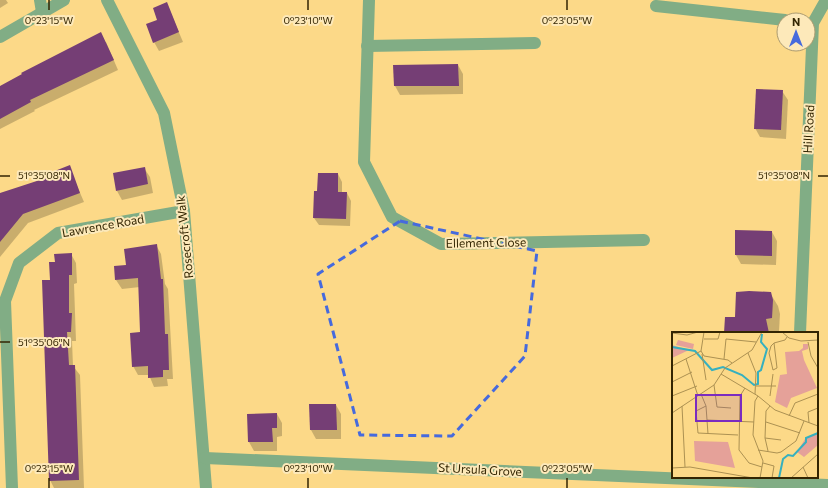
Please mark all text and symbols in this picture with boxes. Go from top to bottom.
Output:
north arrow [776,12,816,52]
text: 0°23'15"W [25,14,73,26]
text: 0°23'10"W [283,14,333,26]
text: 0°23'05"W [542,14,592,26]
text: N [792,15,800,28]
street label: Hill Road [800,104,816,154]
text: 51°35'08"N [18,169,70,181]
text: 51°35'08"N [758,169,810,181]
street label: Rosecroft Walk [173,194,195,279]
street label: Lawrence Road [61,211,145,239]
street label: Ellement Close [446,234,526,250]
inset map [672,332,818,478]
text: 51°35'06"N [18,336,70,348]
street label: St Ursula Grove [438,460,522,478]
text: 0°23'15"W [25,462,73,474]
text: 0°23'10"W [283,462,333,474]
text: 0°23'05"W [542,462,592,474]

